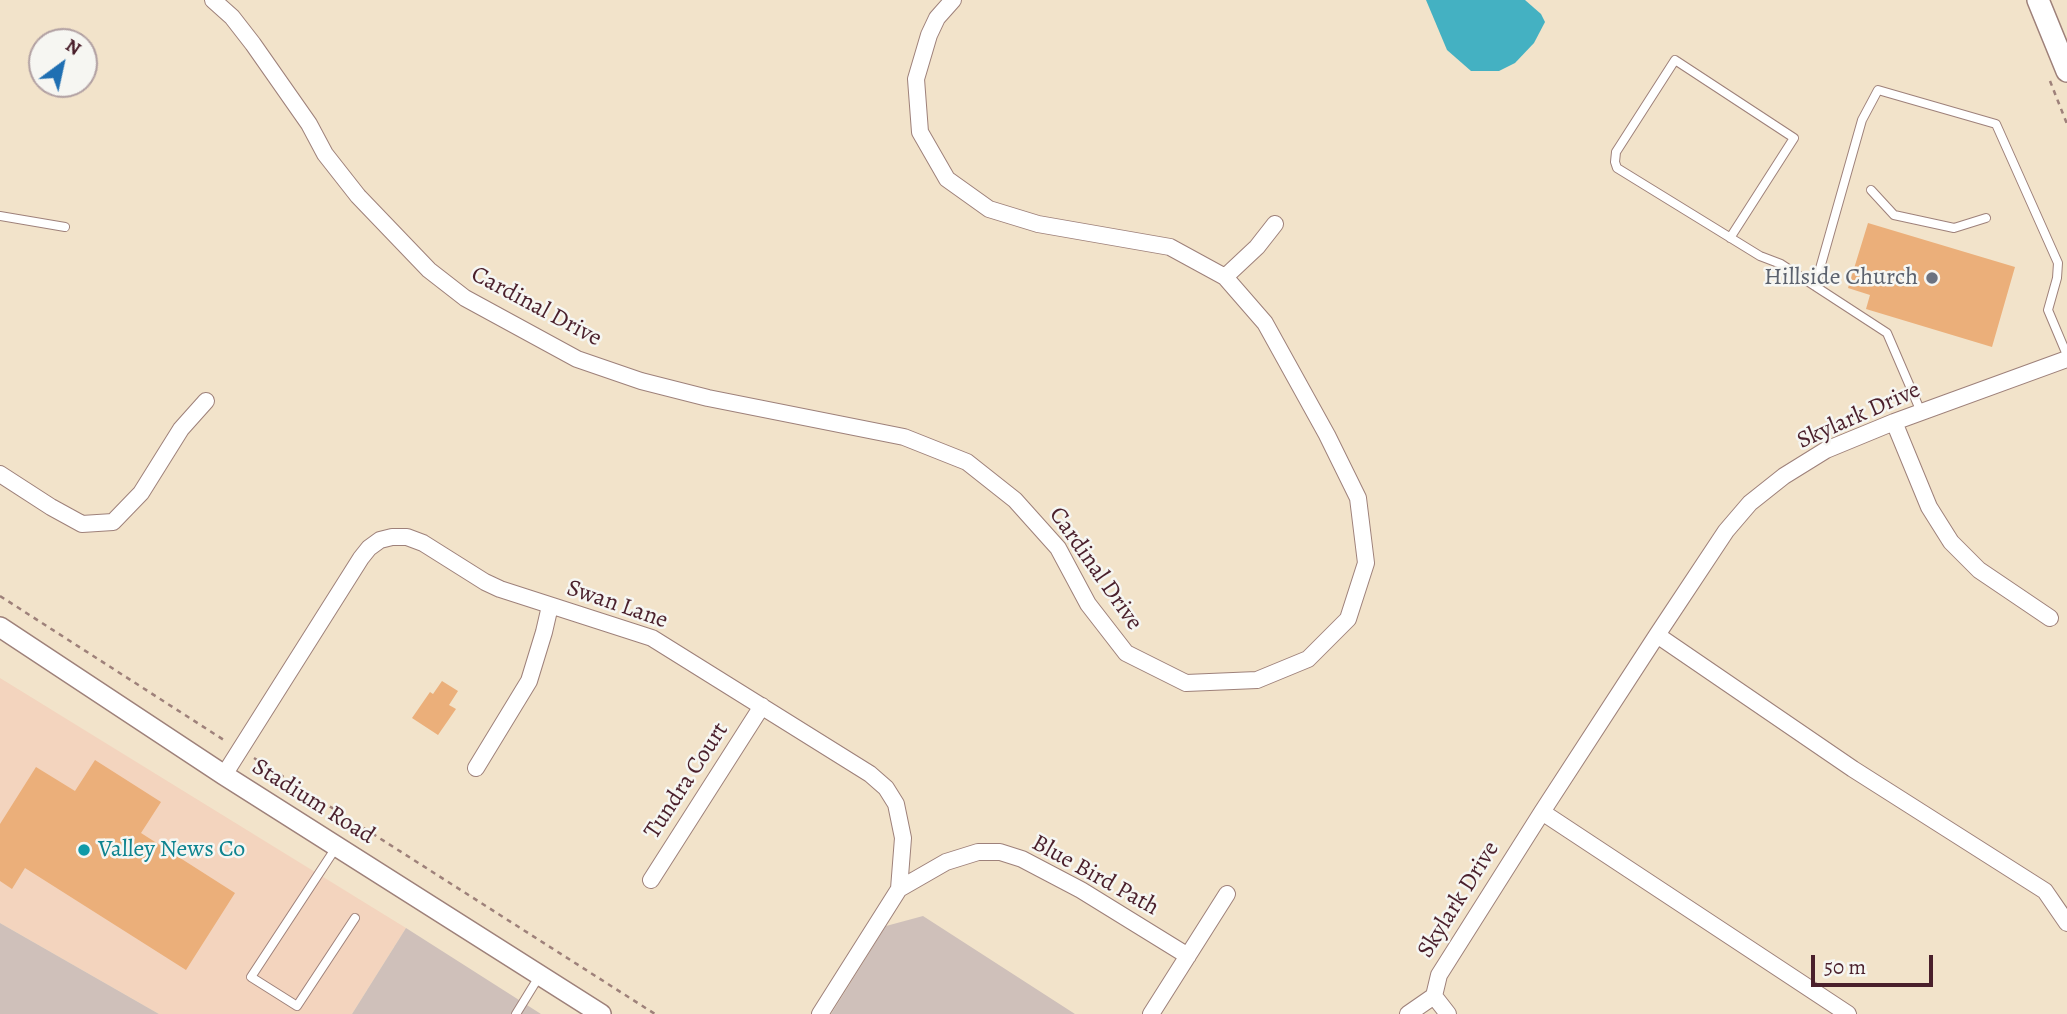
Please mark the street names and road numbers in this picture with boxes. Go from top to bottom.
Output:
street label: Cardinal Drive [466,261,606,353]
street label: Skylark Drive [1793,376,1925,456]
street label: Cardinal Drive [1042,502,1148,636]
street label: Swan Lane [563,574,671,636]
street label: Tundra Court [639,717,735,845]
street label: Stadium Road [246,753,380,851]
street label: Blue Bird Path [1026,829,1164,923]
street label: Skylark Drive [1412,836,1506,964]

